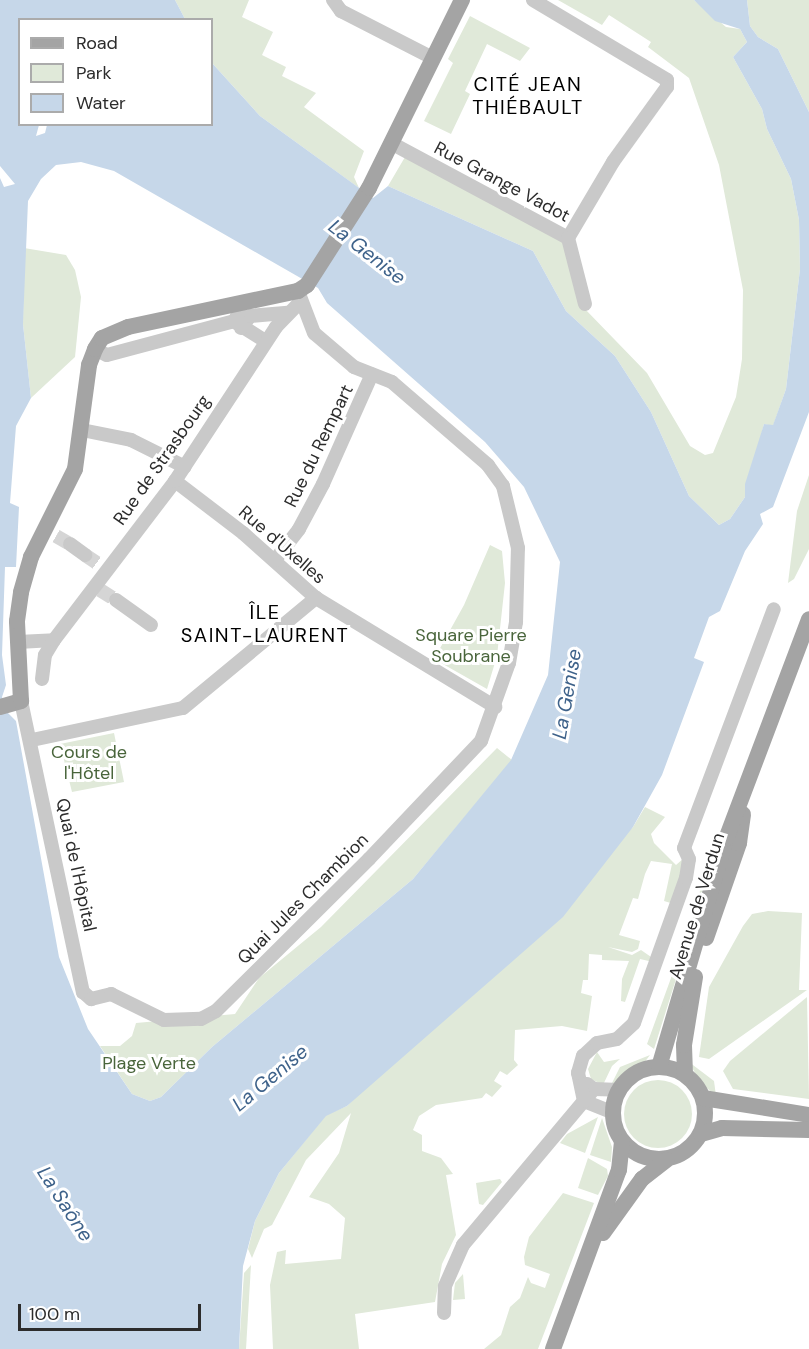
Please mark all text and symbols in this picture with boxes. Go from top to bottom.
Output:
legend [18,18,213,126]
text: Road [76,31,118,55]
text: Park [76,61,112,85]
district label: CITÉ JEAN THIÉBAULT [472,72,584,119]
text: Water [76,91,126,115]
street label: Rue Grange Vadot [430,137,574,227]
water label: La Genise [324,214,410,290]
street label: Rue du Rempart [280,381,358,511]
street label: Rue de Strasbourg [109,391,215,529]
street label: Rue d'Uxelles [234,501,330,589]
district label: ÎLE SAINT-LAURENT [181,600,349,647]
park label: Square Pierre Soubrane [415,625,527,668]
water label: La Genise [547,647,587,741]
park label: Cours de l'Hôtel [51,742,127,784]
street label: Quai de l'Hôpital [51,796,101,934]
street label: Quai Jules Chambion [233,829,373,969]
street label: Avenue de Verdun [665,830,729,982]
water label: La Genise [227,1039,313,1117]
park label: Plage Verte [102,1052,196,1074]
water label: La Saône [32,1162,98,1246]
scale bar [21,1292,204,1330]
text: 100 m [29,1302,80,1326]

